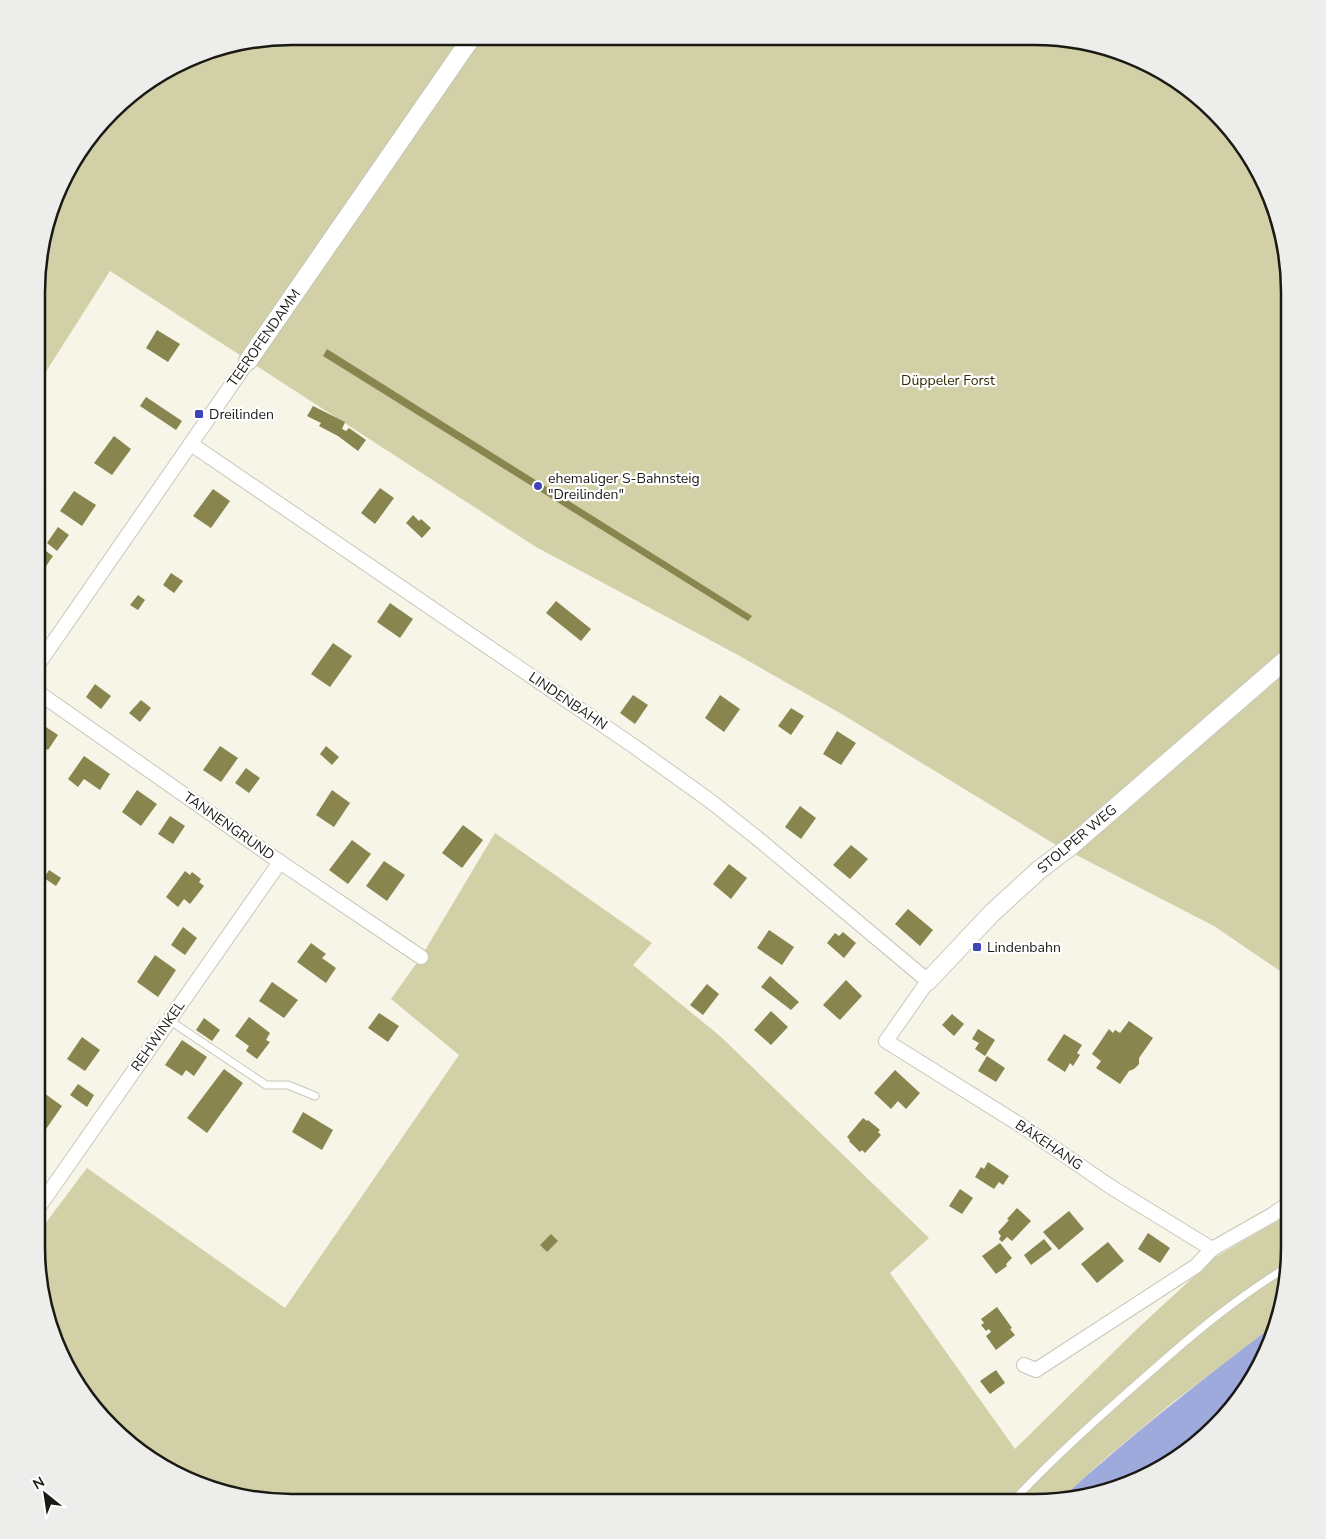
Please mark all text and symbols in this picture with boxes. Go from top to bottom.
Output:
street label: TEEROFENDAMM [223,285,305,391]
park label: Düppeler Forst [901,371,995,390]
place label: Dreilinden [209,405,274,424]
marker: Dreilinden [193,408,205,420]
place label: ehemaliger S-Bahnsteig "Dreilinden" [548,469,700,504]
marker: ehemaliger S-Bahnsteig "Dreilinden" [532,480,544,492]
street label: LINDENBAHN [525,668,611,734]
street label: TANNENGRUND [180,787,278,865]
street label: STOLPER WEG [1033,800,1121,878]
place label: Lindenbahn [987,938,1061,957]
marker: Lindenbahn [971,941,983,953]
street label: REHWINKEL [127,997,190,1075]
street label: BÄKEHANG [1011,1115,1087,1175]
north arrow [20,1469,70,1519]
text: N [29,1472,48,1494]

